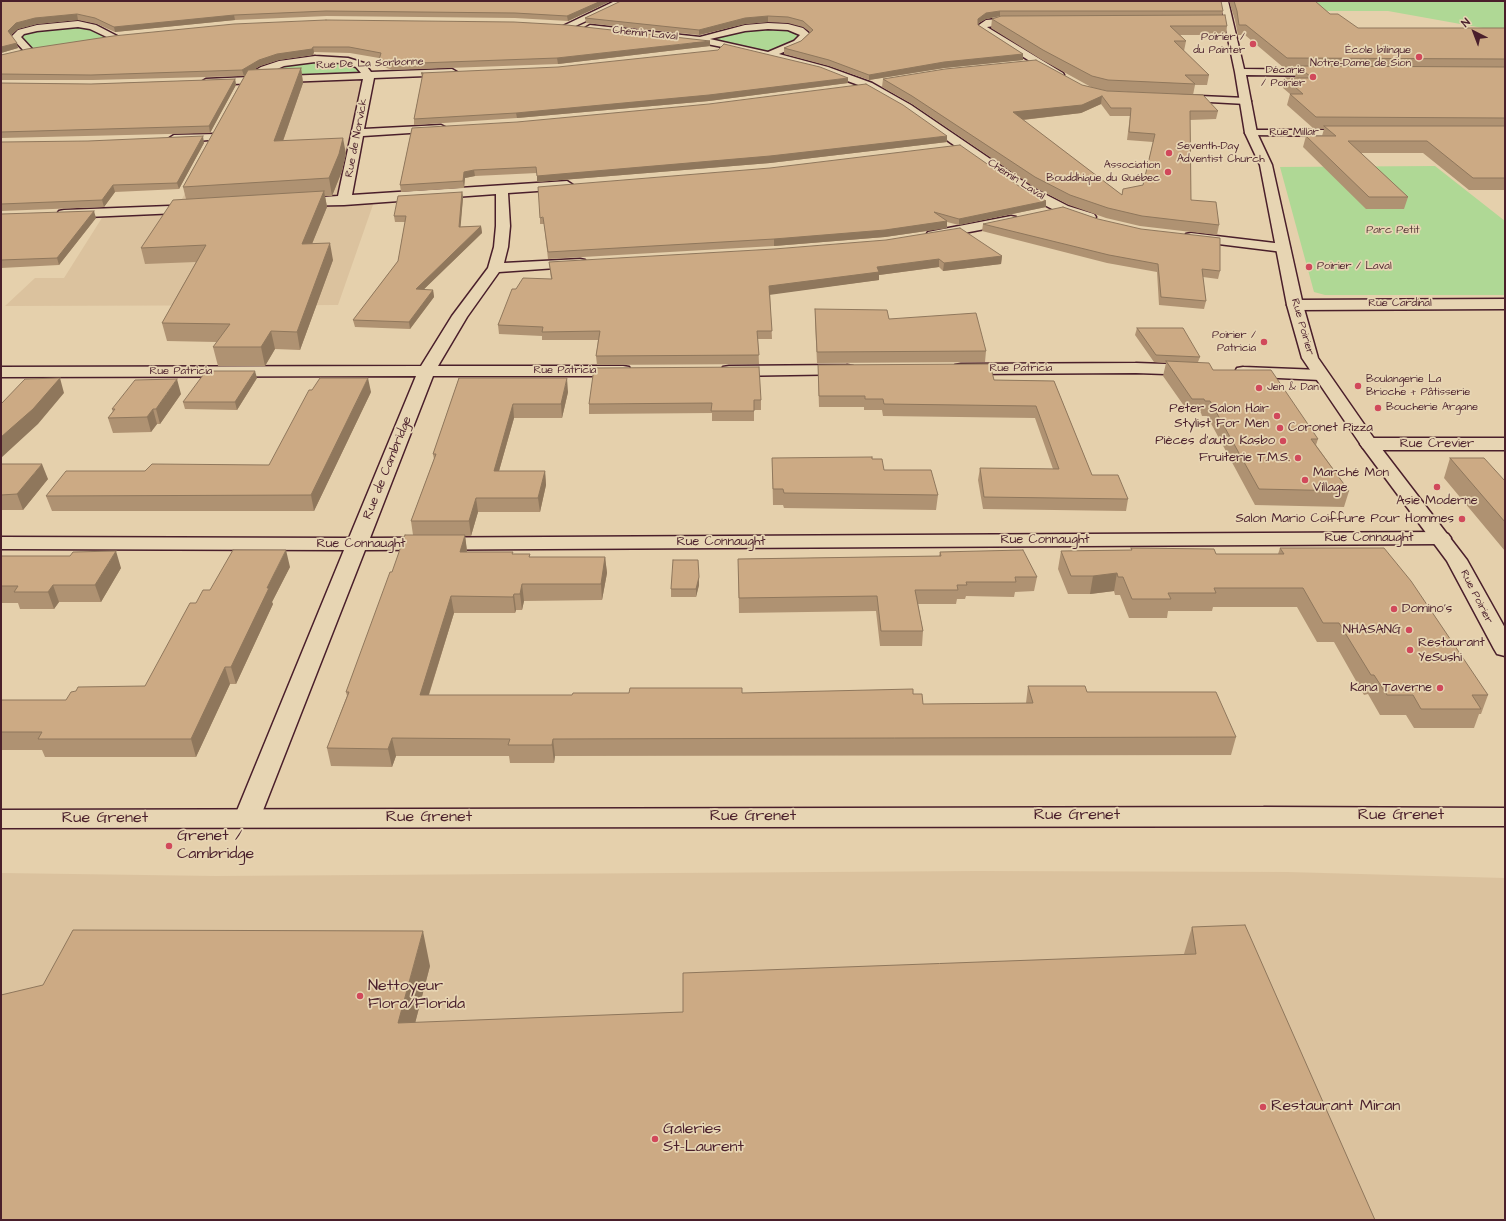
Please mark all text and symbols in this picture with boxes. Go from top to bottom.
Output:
north arrow [1454,12,1494,52]
text: N [1458,15,1473,31]
street label: Chemin Laval [612,24,678,44]
place label: Poirier / du Painter [1193,31,1245,57]
marker: Poirier / du Painter [1248,39,1258,49]
place label: École bilingue Notre-Dame de Sion [1310,44,1411,70]
marker: École bilingue Notre-Dame de Sion [1414,52,1424,62]
street label: Rue De La Sorbonne [316,56,424,72]
place label: Décarie / Poirier [1261,64,1305,90]
marker: Décarie / Poirier [1308,72,1318,82]
street label: Rue de Norvick [343,97,371,179]
street label: Rue Millar [1269,126,1319,140]
place label: Seventh-Day Adventist Church [1177,140,1265,166]
marker: Seventh-Day Adventist Church [1164,148,1174,158]
street label: Chemin Laval [985,157,1047,203]
place label: Association Bouddhique du Québec [1046,159,1160,185]
marker: Association Bouddhique du Québec [1163,167,1173,177]
park label: Parc Petit [1366,224,1420,238]
place label: Poirier / Laval [1317,260,1392,274]
marker: Poirier / Laval [1304,262,1314,272]
street label: Rue Poirier [1288,297,1316,357]
street label: Rue Cardinal [1368,297,1432,311]
place label: Poirier / Patricia [1212,329,1256,355]
marker: Poirier / Patricia [1259,337,1269,347]
street label: Rue Patricia [990,362,1052,376]
street label: Rue Patricia [534,364,596,378]
street label: Rue Patricia [150,365,212,379]
place label: Boulangerie La Brioche + Pâtisserie [1366,373,1470,399]
place label: Jen & Dan [1267,381,1319,395]
marker: Boulangerie La Brioche + Pâtisserie [1353,381,1363,391]
marker: Jen & Dan [1254,383,1264,393]
place label: Peter Salon Hair Stylist For Men [1169,401,1269,432]
place label: Boucherie Argane [1386,401,1478,415]
marker: Boucherie Argane [1373,403,1383,413]
marker: Peter Salon Hair Stylist For Men [1272,411,1282,421]
street label: Rue de Cambridge [360,414,416,522]
place label: Coronet Pizza [1288,420,1373,436]
marker: Coronet Pizza [1275,423,1285,433]
place label: Pièces d'auto Kasbo [1155,433,1275,449]
marker: Pièces d'auto Kasbo [1278,436,1288,446]
street label: Rue Crevier [1400,436,1474,452]
place label: Fruiterie T.M.S. [1199,450,1290,466]
marker: Fruiterie T.M.S. [1293,453,1303,463]
place label: Marché Mon Village [1313,465,1389,496]
marker: Marché Mon Village [1300,475,1310,485]
marker: Asie Moderne [1432,482,1442,492]
place label: Asie Moderne [1396,493,1478,509]
place label: Salon Mario Coiffure Pour Hommes [1235,511,1454,527]
marker: Salon Mario Coiffure Pour Hommes [1457,514,1467,524]
street label: Rue Connaught [1324,530,1414,546]
street label: Rue Connaught [1000,532,1090,548]
street label: Rue Connaught [676,534,766,550]
street label: Rue Connaught [316,536,406,552]
street label: Rue Poirier [1457,568,1495,626]
place label: Domino's [1402,601,1452,617]
marker: Domino's [1389,604,1399,614]
place label: NHASANG [1343,622,1401,638]
marker: NHASANG [1404,625,1414,635]
place label: Restaurant YeSushi [1418,635,1485,666]
marker: Restaurant YeSushi [1405,645,1415,655]
place label: Kana Taverne [1350,680,1432,696]
marker: Kana Taverne [1435,683,1445,693]
street label: Rue Grenet [1034,806,1120,826]
street label: Rue Grenet [1358,806,1444,826]
street label: Rue Grenet [710,807,796,827]
street label: Rue Grenet [386,808,472,828]
street label: Rue Grenet [62,809,148,829]
place label: Grenet / Cambridge [177,827,254,865]
marker: Grenet / Cambridge [164,841,174,851]
place label: Nettoyeur Flora/Florida [368,977,465,1015]
marker: Nettoyeur Flora/Florida [355,991,365,1001]
place label: Restaurant Miran [1271,1097,1400,1117]
marker: Restaurant Miran [1258,1102,1268,1112]
place label: Galeries St-Laurent [663,1120,744,1158]
marker: Galeries St-Laurent [650,1134,660,1144]

